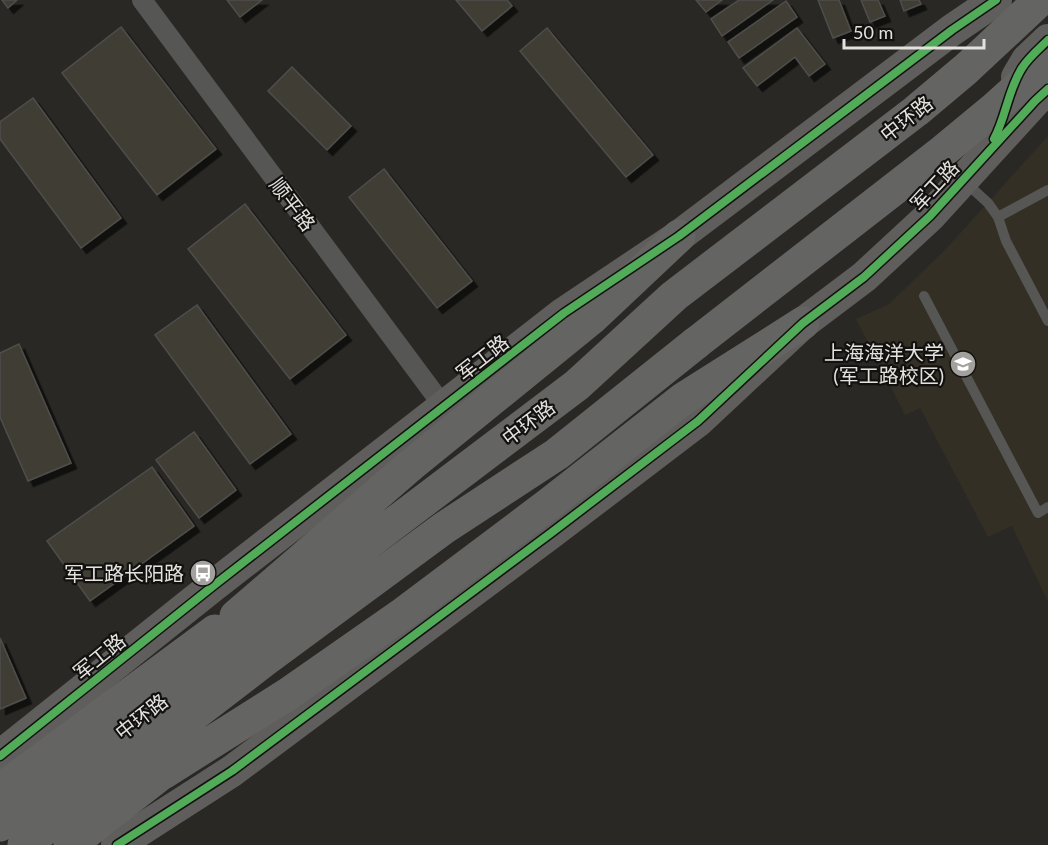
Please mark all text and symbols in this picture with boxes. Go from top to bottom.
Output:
scale bar [844,12,984,50]
text: 50 m [853,21,893,43]
street label: 中环路 [875,90,937,146]
street label: 军工路 [905,155,963,215]
street label: 顺平路 [265,173,321,235]
street label: 军工路 [451,329,513,385]
place label: 上海海洋大学 (军工路校区) [824,340,944,387]
school or university icon: 上海海洋大学 (军工路校区) [948,349,978,379]
street label: 中环路 [497,394,559,450]
bus stop icon: 军工路长阳路 [188,558,218,588]
place label: 军工路长阳路 [64,561,184,585]
street label: 军工路 [68,628,130,684]
street label: 中环路 [110,688,172,744]

